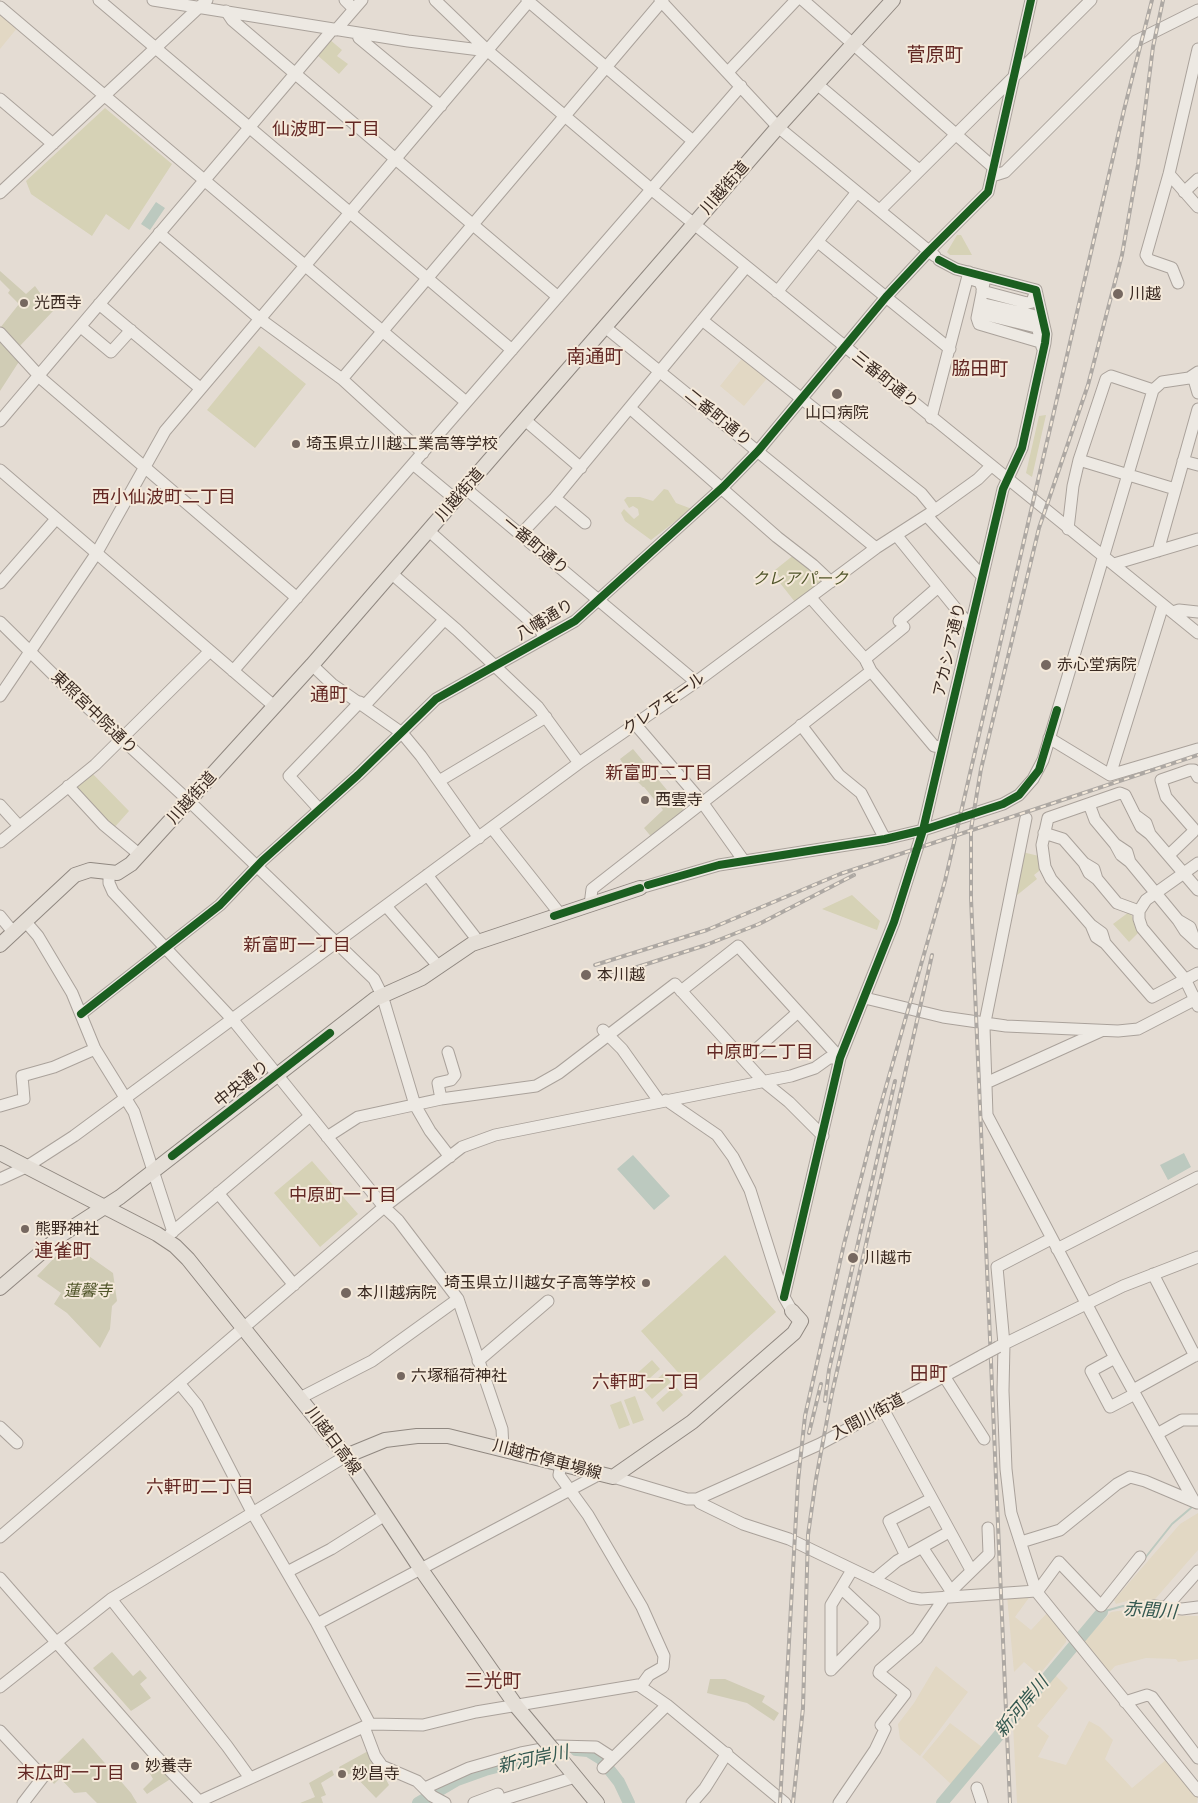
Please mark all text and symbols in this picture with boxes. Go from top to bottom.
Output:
district label: 菅原町 [907,45,963,67]
district label: 仙波町一丁目 [272,119,380,141]
street label: 川越街道 [697,158,753,218]
place label: 川越 [1129,284,1161,304]
marker: 川越 [1111,287,1125,301]
place label: 光西寺 [34,293,82,313]
marker: 光西寺 [18,297,30,309]
district label: 南通町 [567,347,623,369]
street label: 三番町通り [848,347,922,413]
district label: 脇田町 [952,359,1008,381]
street label: 二番町通り [681,385,755,451]
marker: 山口病院 [830,387,844,401]
place label: 山口病院 [805,403,869,423]
place label: 埼玉県立川越工業高等学校 [306,434,498,454]
marker: 埼玉県立川越工業高等学校 [290,438,302,450]
street label: 川越街道 [432,465,488,525]
district label: 西小仙波町二丁目 [92,487,236,509]
street label: 一番町通り [498,513,572,579]
park label: クレアパーク [752,569,848,589]
street label: 八幡通り [513,595,577,645]
street label: アカシア通り [930,601,970,699]
place label: 赤心堂病院 [1057,655,1137,675]
marker: 赤心堂病院 [1039,658,1053,672]
street label: 東照宮中院通り [47,667,141,759]
street label: クレアモール [619,669,709,739]
district label: 通町 [310,685,348,707]
district label: 新富町二丁目 [605,763,713,785]
street label: 川越街道 [163,768,221,828]
place label: 西雲寺 [655,790,703,810]
marker: 西雲寺 [639,794,651,806]
district label: 新富町一丁目 [243,935,351,957]
place label: 本川越 [597,965,645,985]
marker: 本川越 [579,968,593,982]
district label: 中原町二丁目 [706,1042,814,1064]
street label: 中央通り [211,1057,273,1111]
district label: 中原町一丁目 [289,1185,397,1207]
place label: 熊野神社 [35,1219,99,1239]
marker: 熊野神社 [19,1223,31,1235]
district label: 連雀町 [35,1241,91,1263]
place label: 川越市 [864,1248,912,1268]
marker: 川越市 [846,1251,860,1265]
place label: 埼玉県立川越女子高等学校 [444,1273,636,1293]
marker: 埼玉県立川越女子高等学校 [640,1277,652,1289]
park label: 蓮馨寺 [64,1281,112,1301]
place label: 本川越病院 [357,1283,437,1303]
marker: 本川越病院 [339,1286,353,1300]
district label: 田町 [910,1364,948,1386]
place label: 六塚稲荷神社 [411,1366,507,1386]
marker: 六塚稲荷神社 [395,1370,407,1382]
district label: 六軒町一丁目 [592,1372,700,1394]
street label: 入間川街道 [828,1390,908,1444]
street label: 川越日高線 [301,1403,365,1479]
street label: 川越市停車場線 [490,1436,604,1484]
district label: 六軒町二丁目 [146,1477,254,1499]
water label: 赤間川 [1122,1598,1178,1624]
district label: 三光町 [465,1671,521,1693]
water label: 新河岸川 [991,1672,1053,1742]
water label: 新河岸川 [496,1742,570,1778]
place label: 妙養寺 [145,1756,193,1776]
marker: 妙養寺 [129,1760,141,1772]
district label: 末広町一丁目 [17,1763,125,1785]
place label: 妙昌寺 [352,1764,400,1784]
marker: 妙昌寺 [336,1768,348,1780]

